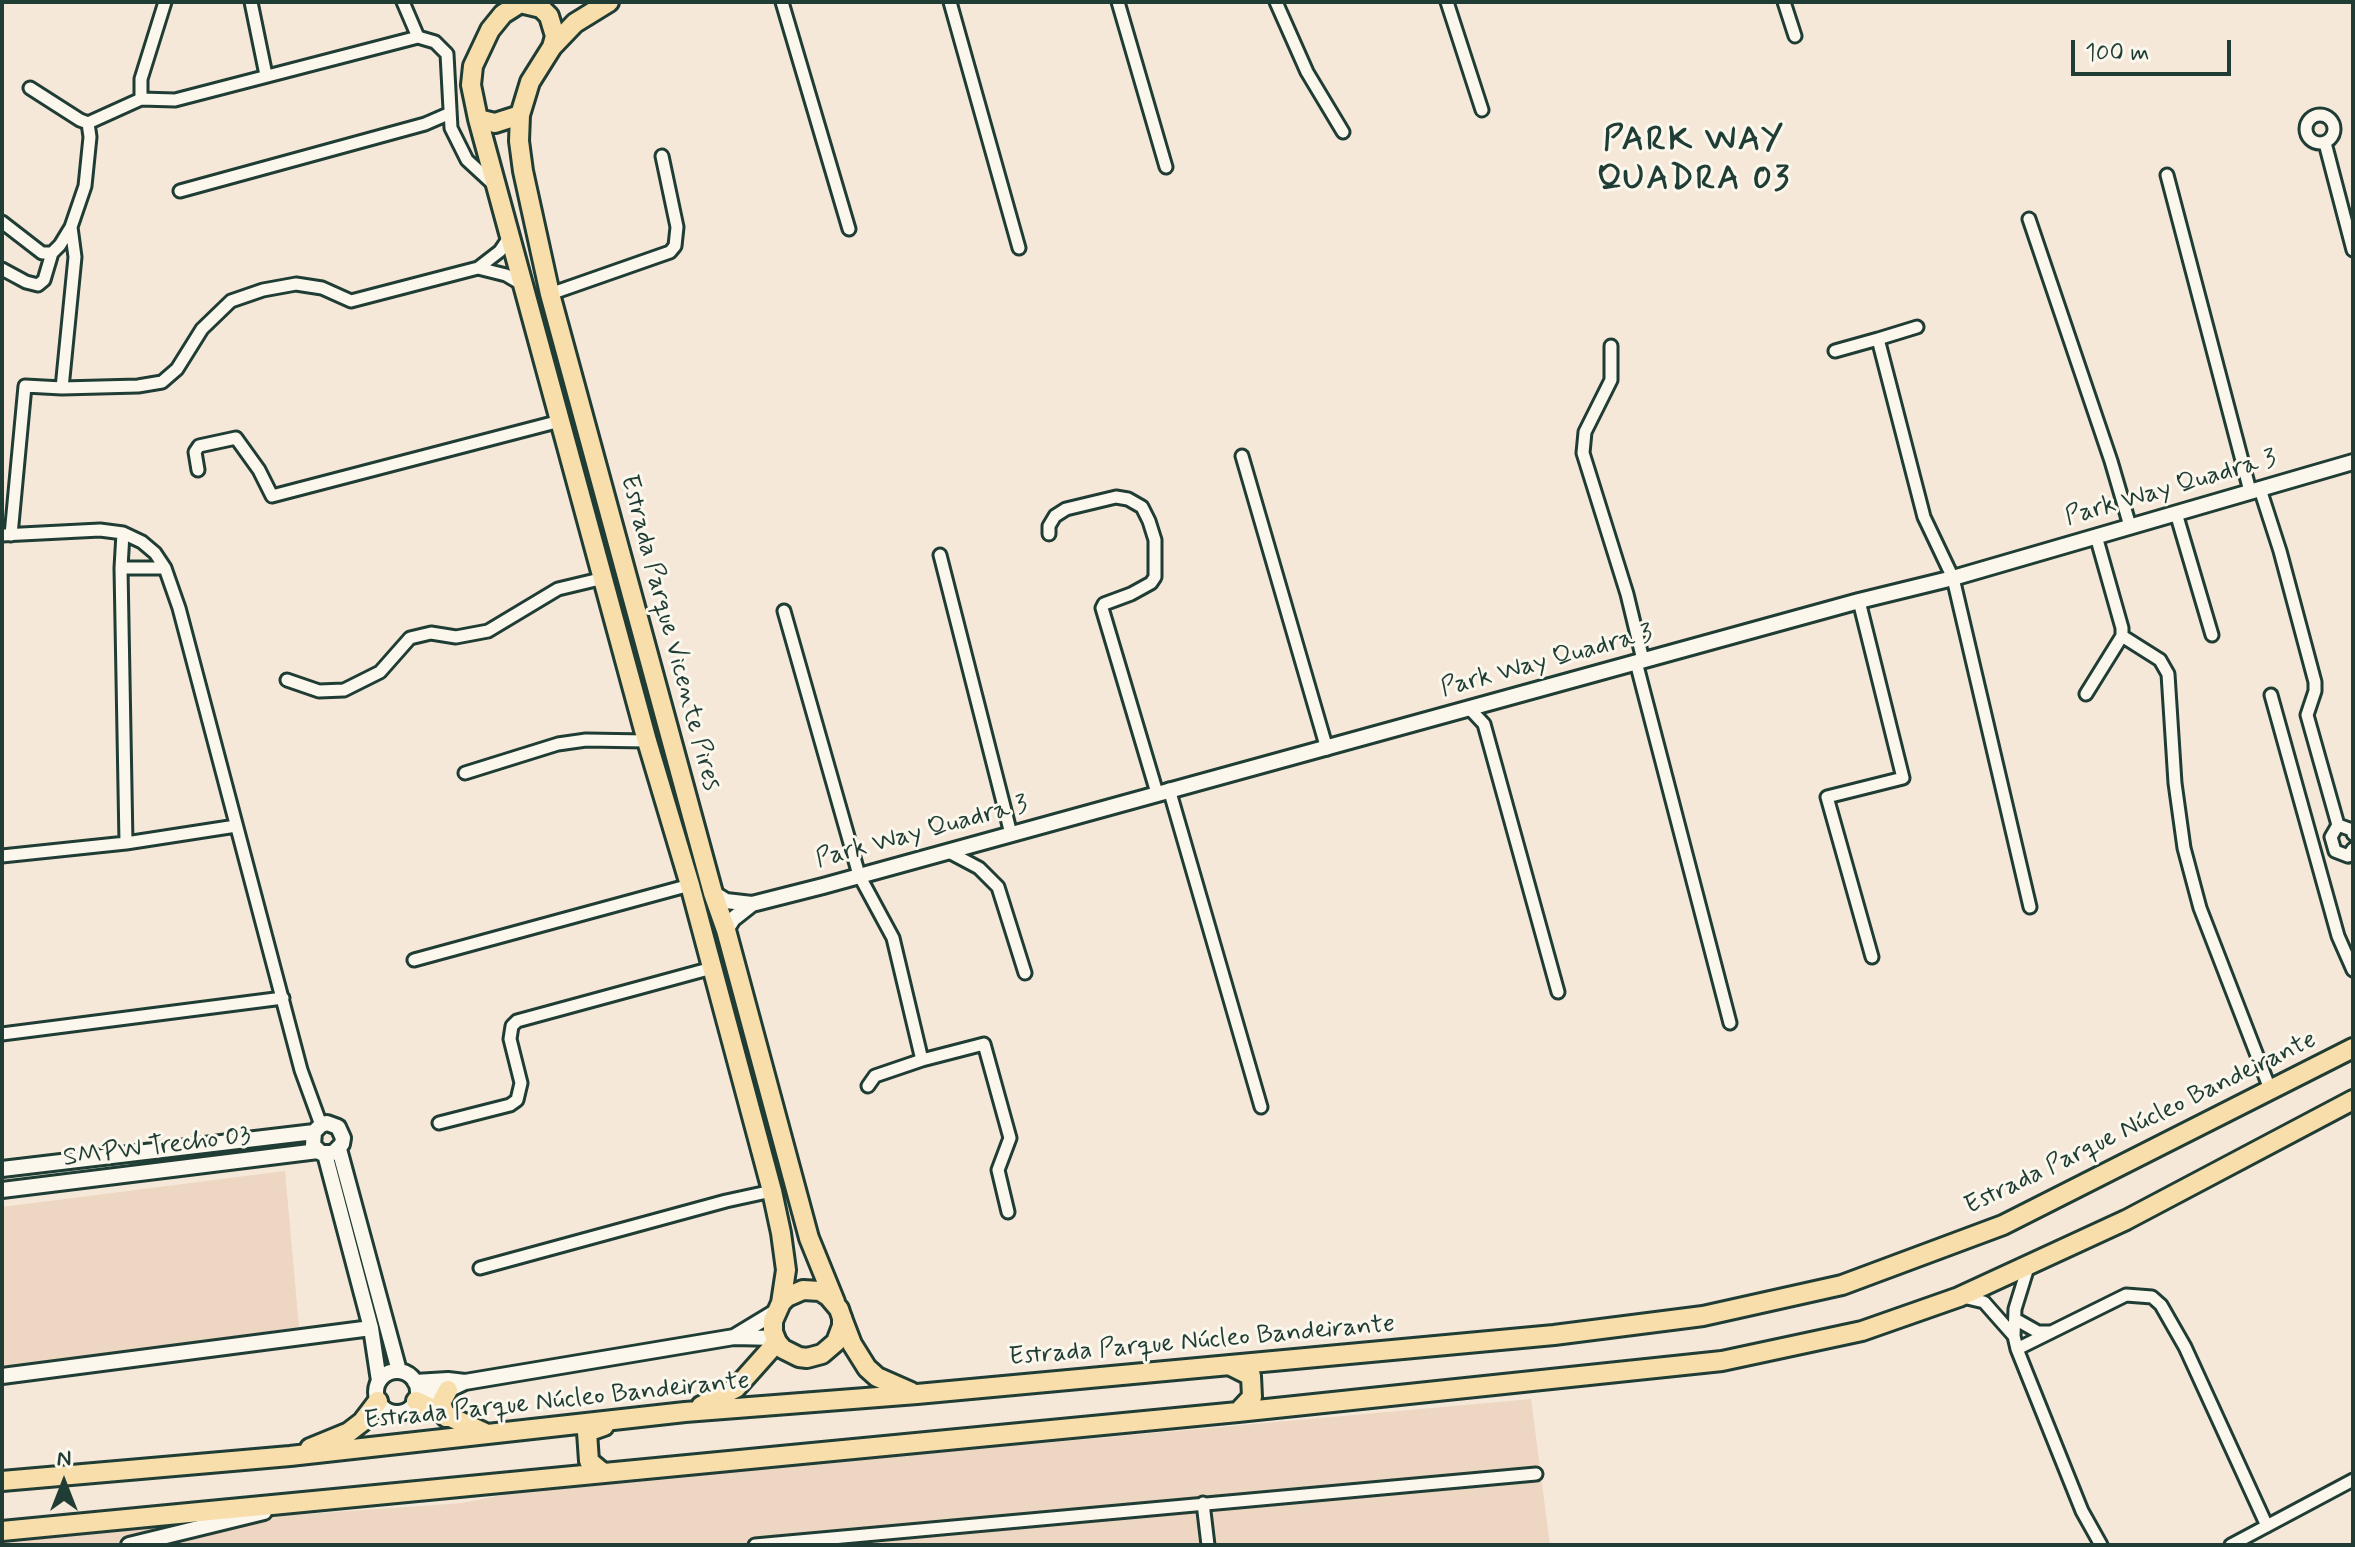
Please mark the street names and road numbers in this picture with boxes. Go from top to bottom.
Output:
street label: Park Way Quadra 3 [2062,444,2280,534]
street label: Estrada Parque Vicente Pires [612,472,726,794]
street label: Park Way Quadra 3 [1437,619,1657,705]
street label: Park Way Quadra 3 [812,790,1032,876]
street label: Estrada Parque Núcleo Bandeirante [1960,1025,2322,1223]
street label: SMPW Trecho 03 [61,1121,253,1175]
street label: Estrada Parque Núcleo Bandeirante [1008,1310,1396,1374]
street label: Estrada Parque Núcleo Bandeirante [363,1366,751,1438]

